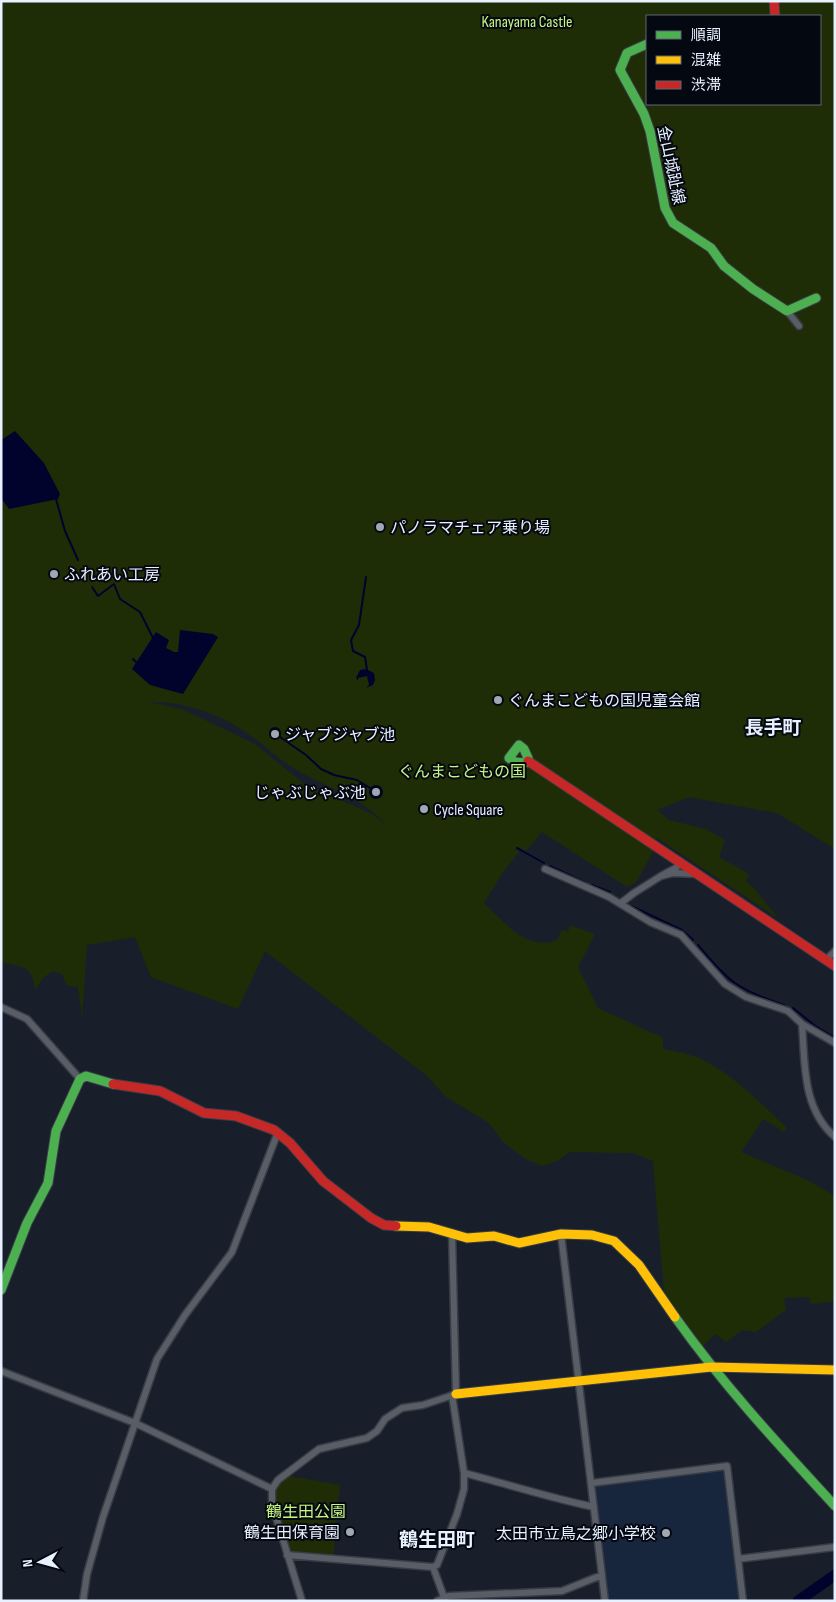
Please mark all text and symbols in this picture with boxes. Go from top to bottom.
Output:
park label: Kanayama Castle [482,13,572,32]
legend [646,15,821,105]
text: 順調 [691,26,721,45]
text: 混雑 [691,51,721,70]
text: 渋滞 [691,76,721,95]
street label: 金山城趾線 [653,124,688,206]
place label: パノラマチェア乗り場 [390,519,550,538]
marker: パノラマチェア乗り場 [374,521,386,533]
place label: ふれあい工房 [64,566,160,585]
marker: ふれあい工房 [48,568,60,580]
place label: ぐんまこどもの国児童会館 [508,692,700,711]
marker: ぐんまこどもの国児童会館 [492,694,504,706]
district label: 長手町 [744,717,802,740]
place label: ジャブジャブ池 [285,726,395,745]
marker: ジャブジャブ池 [269,728,281,740]
park label: ぐんまこどもの国 [398,763,526,782]
place label: じゃぶじゃぶ池 [254,784,366,803]
marker: じゃぶじゃぶ池 [370,786,382,798]
place label: Cycle Square [434,801,503,820]
marker: Cycle Square [418,803,430,815]
park label: 鶴生田公園 [266,1503,346,1522]
place label: 鶴生田保育園 [244,1524,340,1543]
place label: 太田市立鳥之郷小学校 [496,1525,656,1544]
marker: 鶴生田保育園 [344,1526,356,1538]
marker: 太田市立鳥之郷小学校 [660,1527,672,1539]
district label: 鶴生田町 [399,1529,475,1552]
north arrow [15,1537,65,1587]
text: N [19,1559,36,1568]

